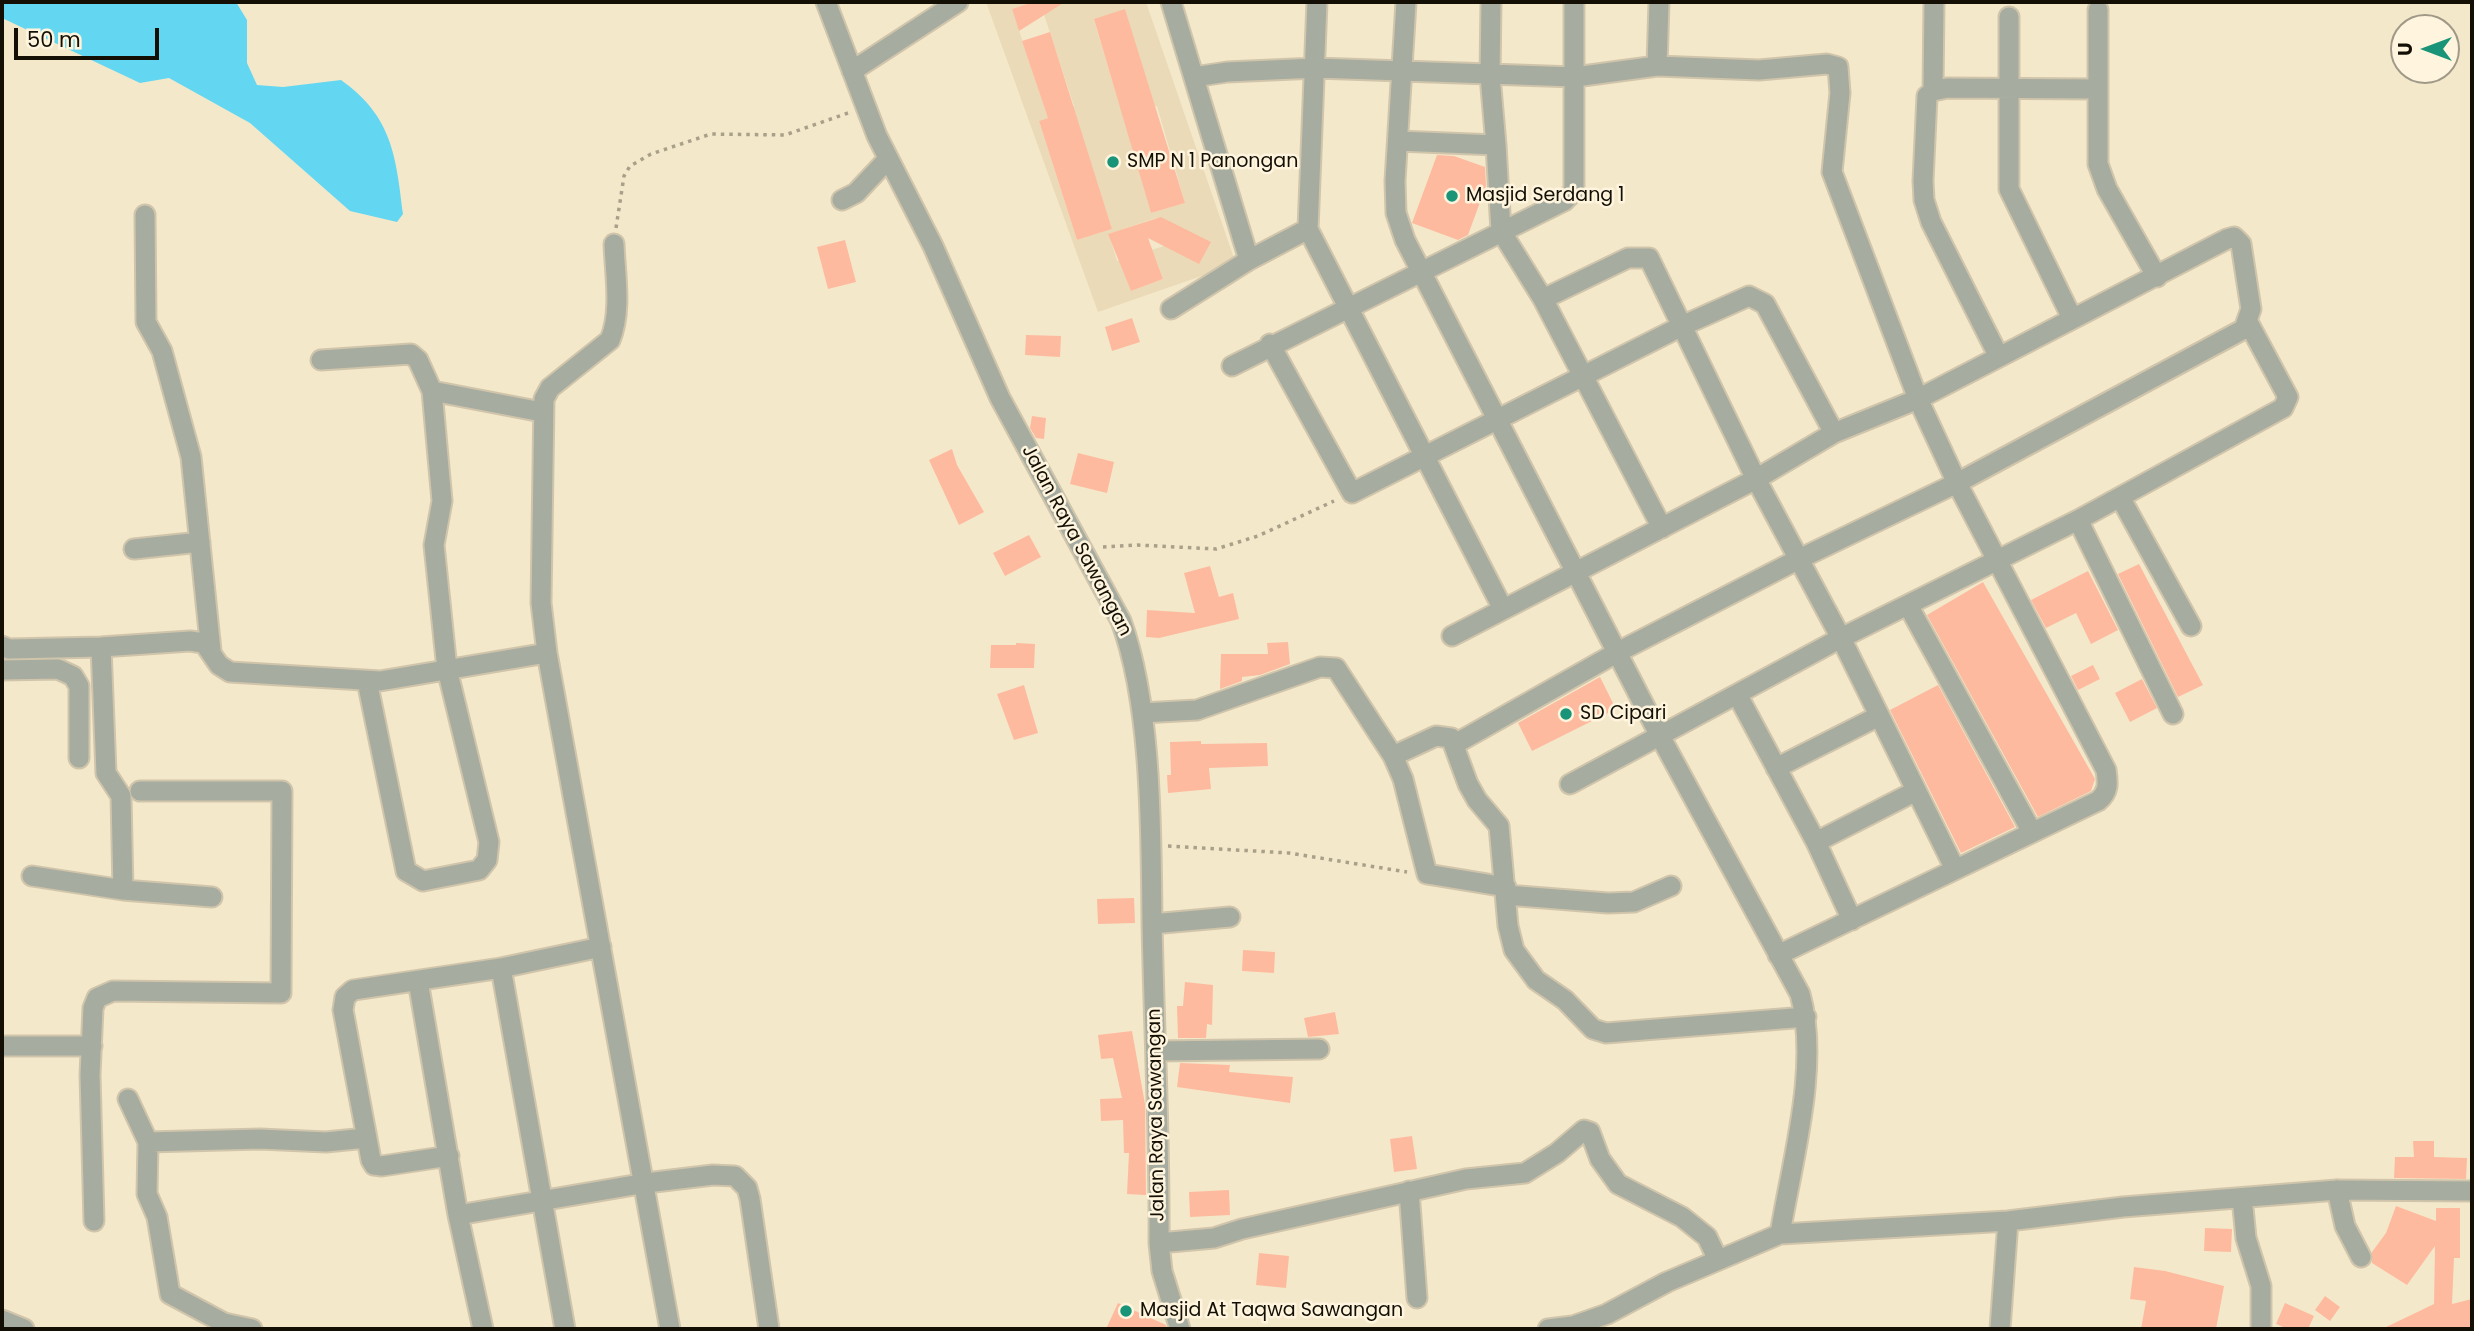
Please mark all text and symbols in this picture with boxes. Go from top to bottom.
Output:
scale bar [18,14,163,58]
north arrow [2390,14,2460,84]
text: 50 m [27,25,81,54]
text: U [2392,42,2419,56]
place label: SMP N 1 Panongan [1127,151,1298,173]
marker: SMP N 1 Panongan [1105,154,1121,170]
place label: Masjid Serdang 1 [1466,185,1624,207]
marker: Masjid Serdang 1 [1444,188,1460,204]
street label: Jalan Raya Sawangan [1016,442,1136,640]
place label: SD Cipari [1580,703,1666,725]
marker: SD Cipari [1558,706,1574,722]
street label: Jalan Raya Sawangan [1144,1008,1170,1222]
place label: Masjid At Taqwa Sawangan [1140,1300,1403,1322]
marker: Masjid At Taqwa Sawangan [1118,1303,1134,1319]

